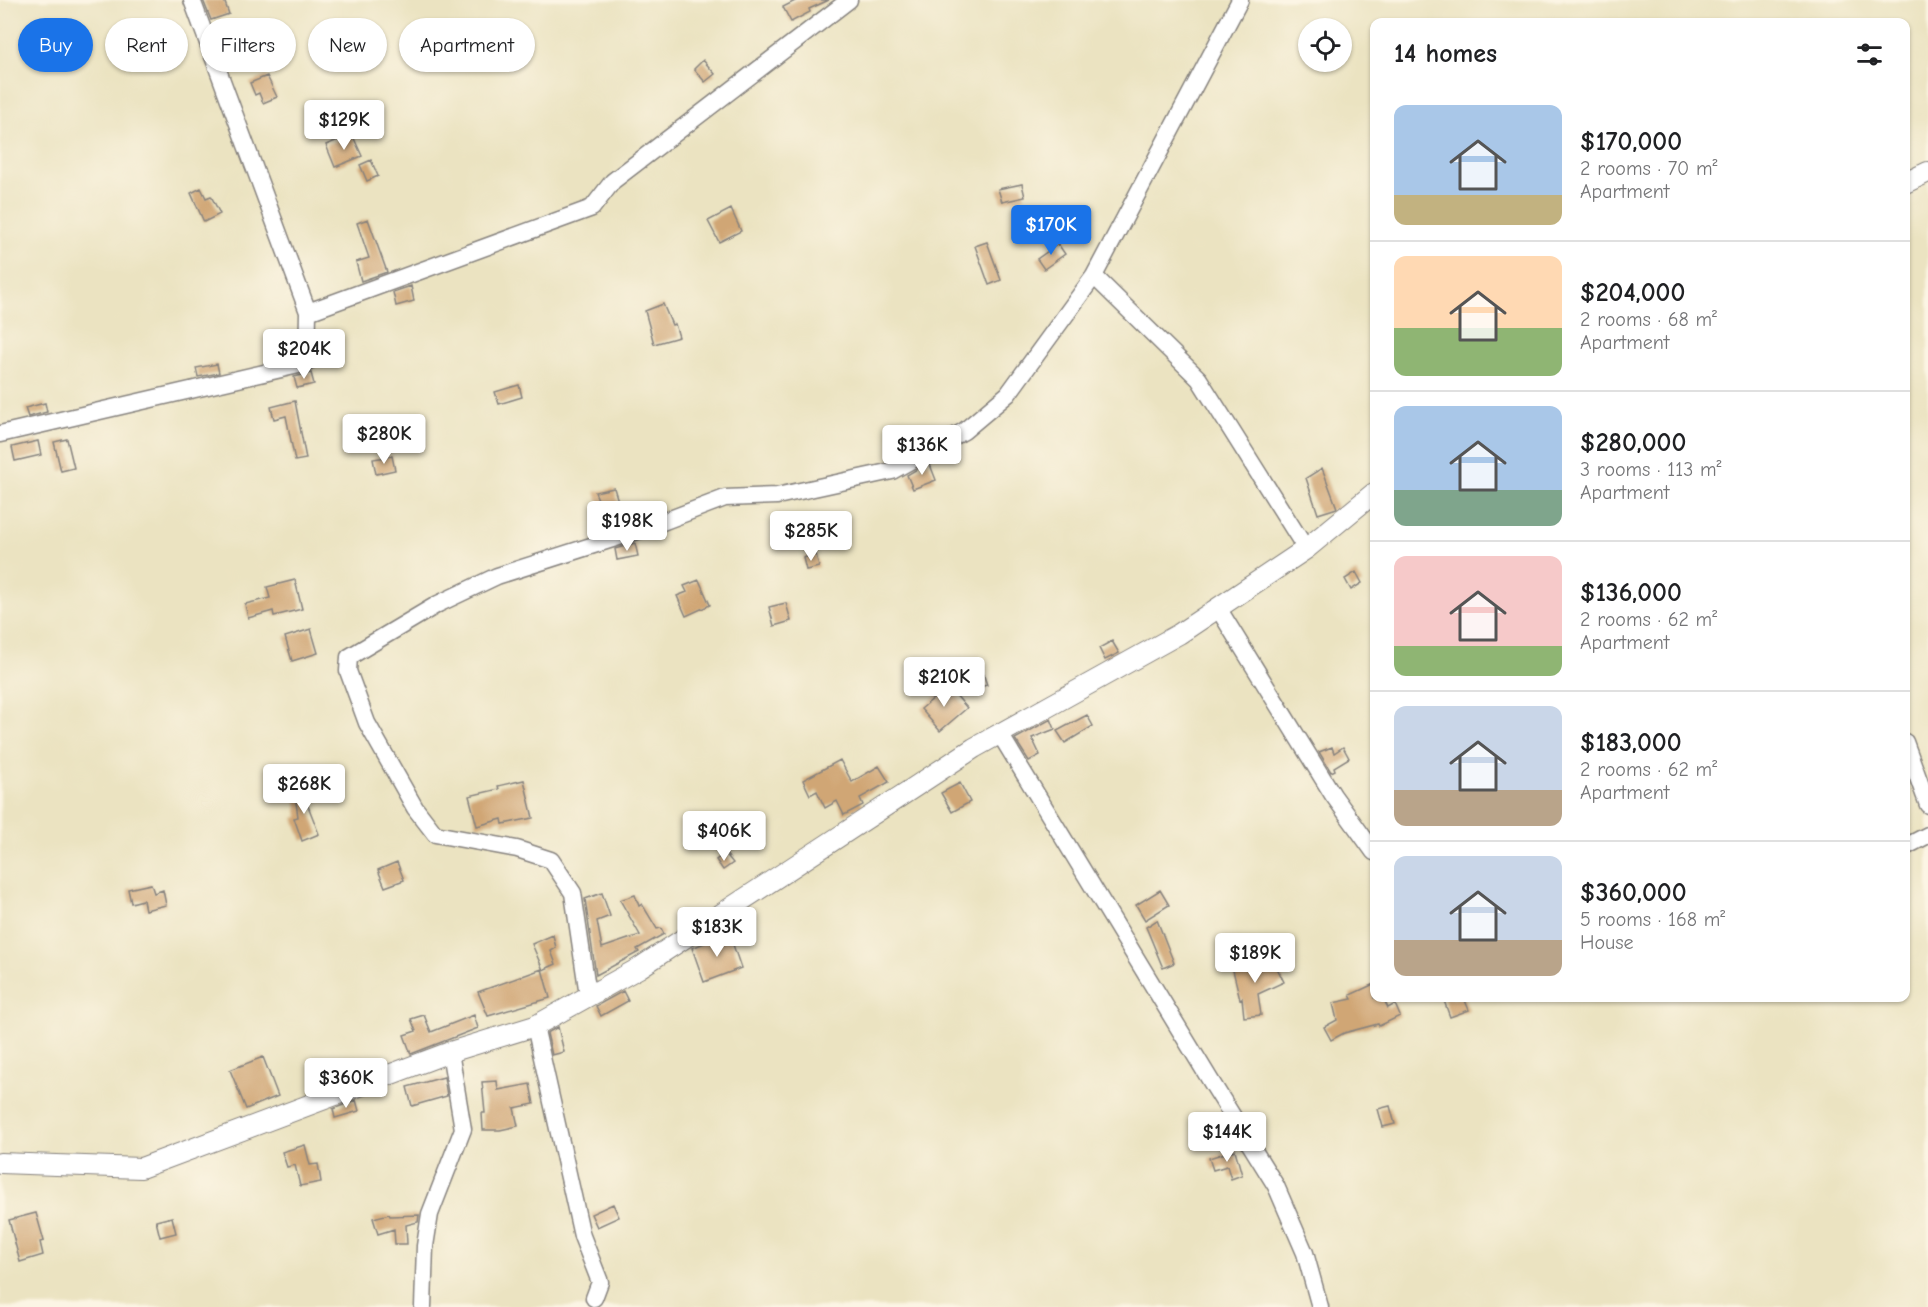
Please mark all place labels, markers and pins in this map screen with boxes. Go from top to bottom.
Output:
pin: $129K [302,100,386,151]
pin: $170K [1009,205,1093,256]
pin: $204K [262,329,346,380]
pin: $280K [342,414,426,465]
pin: $136K [880,425,964,476]
pin: $198K [585,501,669,552]
pin: $285K [769,511,853,562]
pin: $210K [902,657,986,708]
pin: $268K [262,764,346,815]
pin: $406K [682,811,766,862]
pin: $183K [675,907,759,958]
pin: $189K [1213,933,1297,984]
pin: $360K [304,1058,388,1109]
pin: $144K [1185,1112,1269,1163]

